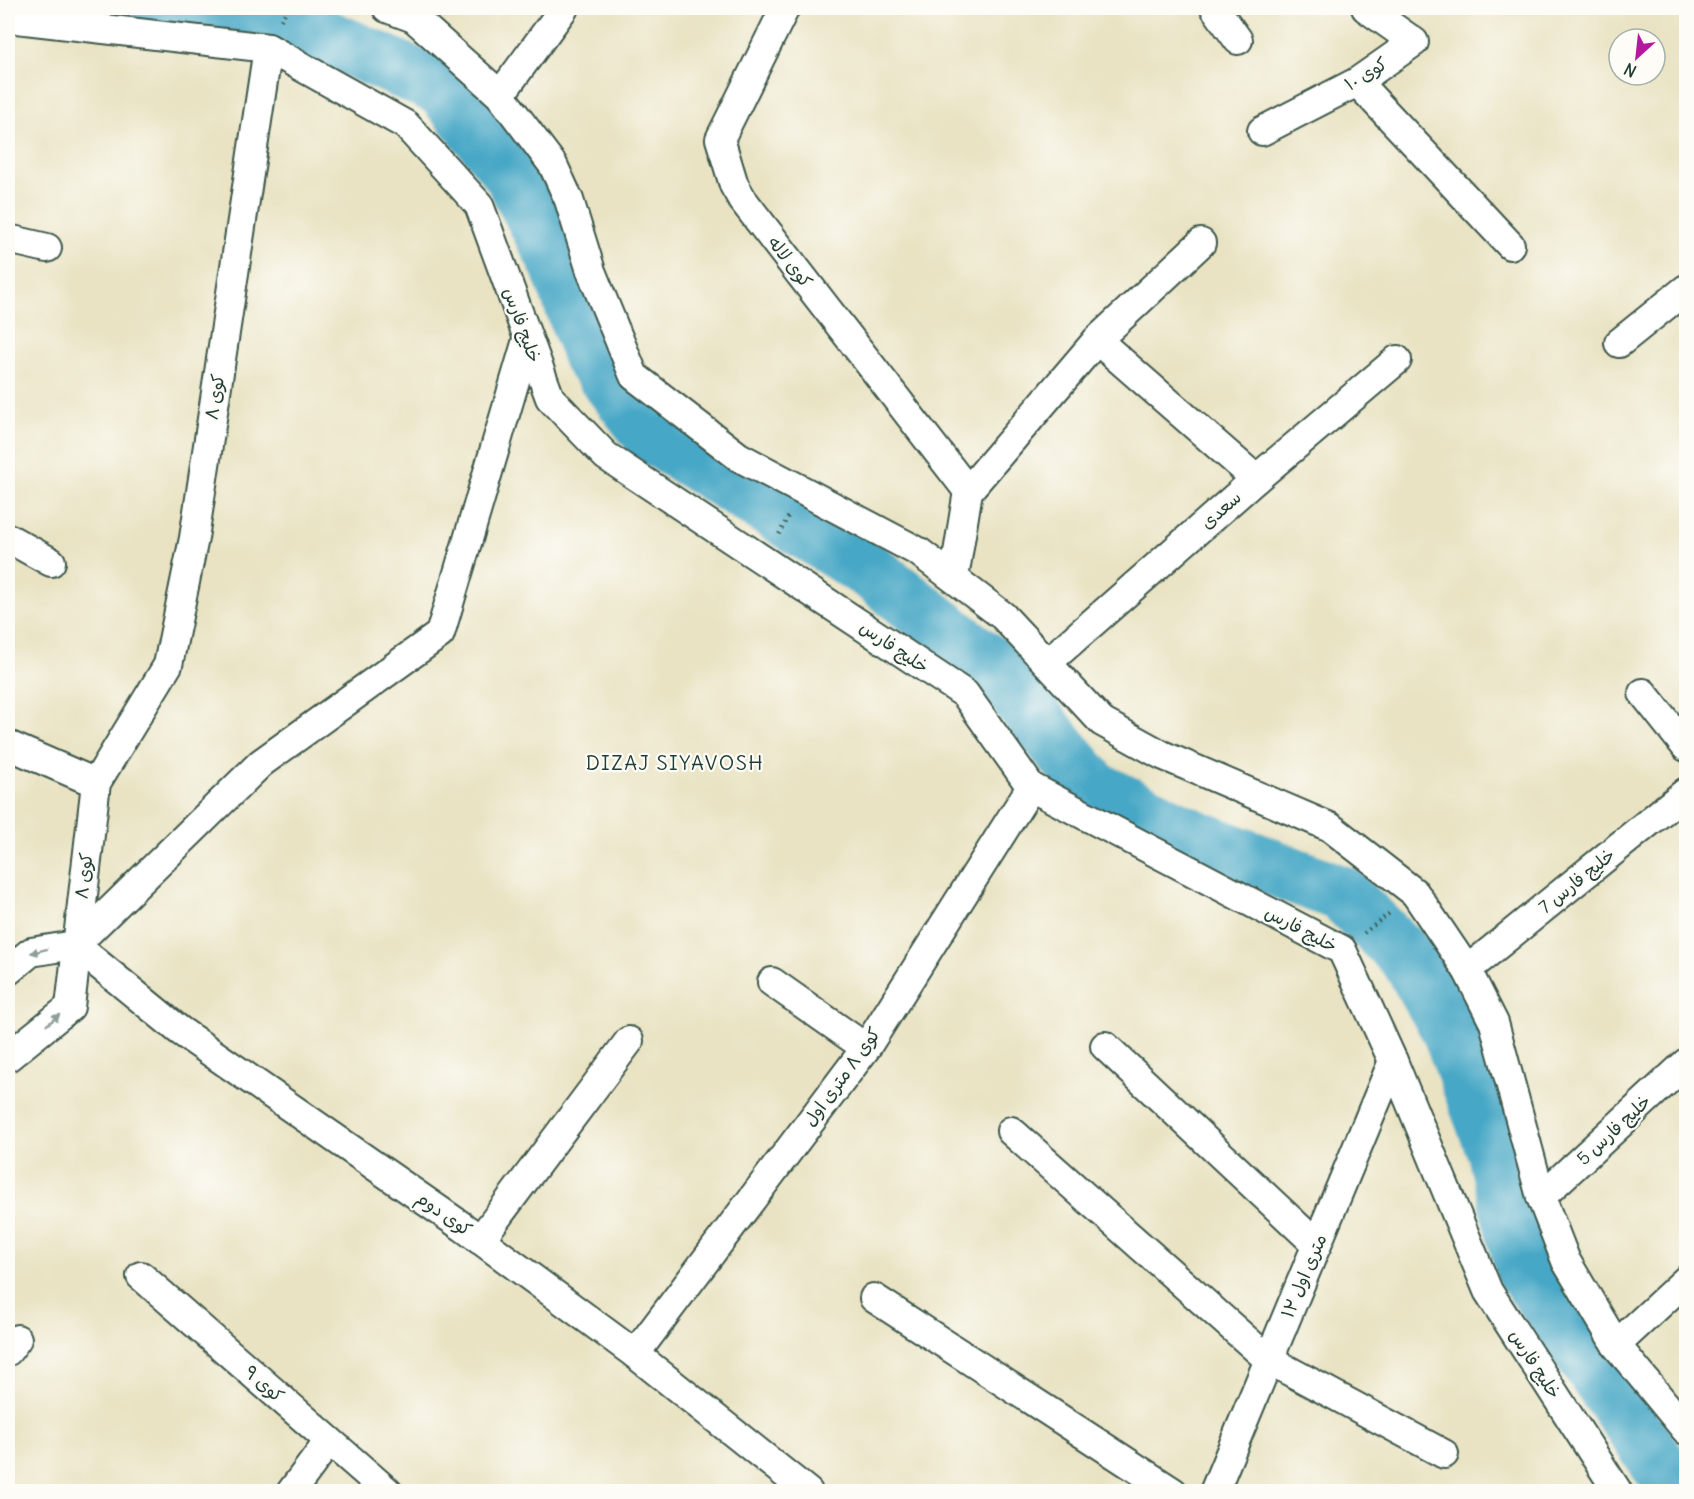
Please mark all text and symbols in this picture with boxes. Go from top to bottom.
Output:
north arrow [1607,27,1667,87]
street label: کوی ۱۰ [1340,51,1392,96]
text: N [1621,59,1640,82]
street label: کوی لاله [763,231,818,292]
street label: خلیج فارس [497,284,547,366]
street label: کوی ۸ [200,372,230,422]
street label: سعدی [1195,486,1246,534]
street label: خلیج فارس [855,615,933,679]
district label: DIZAJ SIYAVOSH [586,750,764,775]
street label: خلیج فارس 7 [1534,843,1620,919]
street label: کوی ۸ [69,851,98,900]
street label: خلیج فارس [1261,900,1341,958]
one-way arrow [30,947,48,957]
one-way arrow [45,1014,60,1027]
street label: کوی ۸ متری اول [798,1022,885,1131]
street label: خلیج فارس 5 [1572,1090,1656,1170]
street label: کوی دوم [410,1186,477,1244]
street label: ۱۲ متری اول [1276,1230,1332,1321]
street label: خلیج فارس [1504,1325,1566,1403]
street label: کوی ۹ [240,1360,289,1407]

